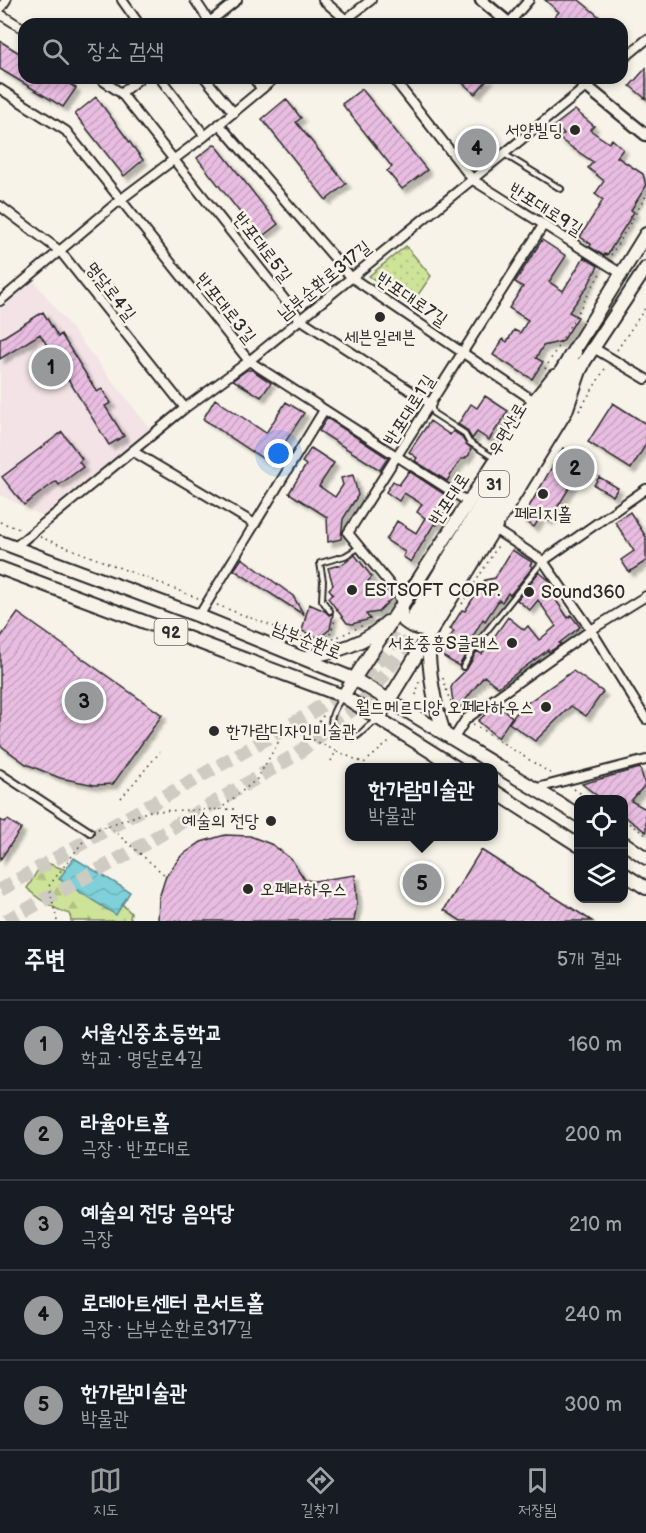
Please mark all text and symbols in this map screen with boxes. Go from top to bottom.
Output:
search box [18,18,628,84]
icon: search [39,35,72,68]
text: 장소 검색 [87,38,164,65]
place label: 서양빌딩 [505,120,563,141]
marker: 서양빌딩 [568,123,582,137]
pin: 4 [458,126,496,170]
street label: 반포대로9길 [505,179,587,241]
street label: 반포대로5길 [229,208,297,287]
street label: 남부순환로317길 [273,236,376,324]
street label: 명달로4길 [81,258,140,325]
street label: 반포대로7길 [372,268,452,331]
street label: 반포대로3길 [191,269,260,348]
marker: 세븐일레븐 [373,310,387,324]
place label: 세븐일레븐 [344,327,416,348]
pin: 1 [32,344,70,389]
street label: 반포대로1길 [379,371,440,449]
street label: 우면산로 [484,399,531,459]
your location [264,439,293,468]
pin: 2 [556,446,594,490]
street label: 반포대로 [425,469,474,529]
road number: 31 [479,471,509,497]
marker: 페리지홀 [536,487,550,501]
place label: 페리지홀 [514,504,572,525]
place label: ESTSOFT CORP. [364,580,500,601]
place label: Sound360 [541,582,625,603]
marker: ESTSOFT CORP. [345,583,359,597]
marker: Sound360 [522,585,536,599]
street label: 남부순환로 [269,617,344,664]
road number: 92 [154,619,188,645]
place label: 서초중흥S클래스 [388,633,500,654]
marker: 서초중흥S클래스 [505,636,519,650]
pin: 3 [64,678,104,724]
place label: 월드메르디앙 오페라하우스 [355,697,534,718]
marker: 월드메르디앙 오페라하우스 [539,700,553,714]
place label: 한가람디자인미술관 [226,721,356,742]
marker: 한가람디자인미술관 [207,724,221,738]
popup [345,763,498,841]
text: 한가람미술관 [368,777,475,804]
map controls [574,795,628,903]
button: locate [574,795,628,849]
text: 박물관 [368,804,417,828]
place label: 예술의 전당 [182,811,260,832]
marker: 예술의 전당 [264,814,278,828]
button: layers [574,849,628,903]
pin: 5 [402,860,442,906]
place label: 오페라하우스 [260,879,347,900]
marker: 오페라하우스 [241,882,255,896]
text: 주변 [24,945,66,976]
text: 5개 결과 [557,948,622,972]
text: 서울신중초등학교 [81,1020,223,1047]
text: 1 [39,1033,48,1057]
text: 160 m [568,1033,622,1057]
text: 학교 · 명달로4길 [81,1047,203,1071]
text: 라율아트홀 [81,1110,170,1137]
text: 2 [38,1123,49,1147]
text: 200 m [565,1123,622,1147]
text: 극장 · 반포대로 [81,1137,191,1161]
text: 예술의 전당 음악당 [81,1200,235,1227]
text: 3 [38,1213,49,1237]
text: 210 m [569,1213,622,1237]
text: 극장 [81,1227,113,1251]
text: 로데아트센터 콘서트홀 [81,1290,264,1317]
text: 4 [38,1303,49,1327]
text: 240 m [565,1303,622,1327]
text: 극장 · 남부순환로317길 [81,1317,253,1341]
text: 한가람미술관 [81,1380,187,1407]
text: 5 [38,1393,49,1417]
text: 300 m [564,1393,622,1417]
text: 박물관 [81,1407,129,1431]
tab: 지도 [89,1464,122,1520]
tab: 길찾기 [301,1464,339,1520]
tab: 저장됨 [518,1464,557,1520]

